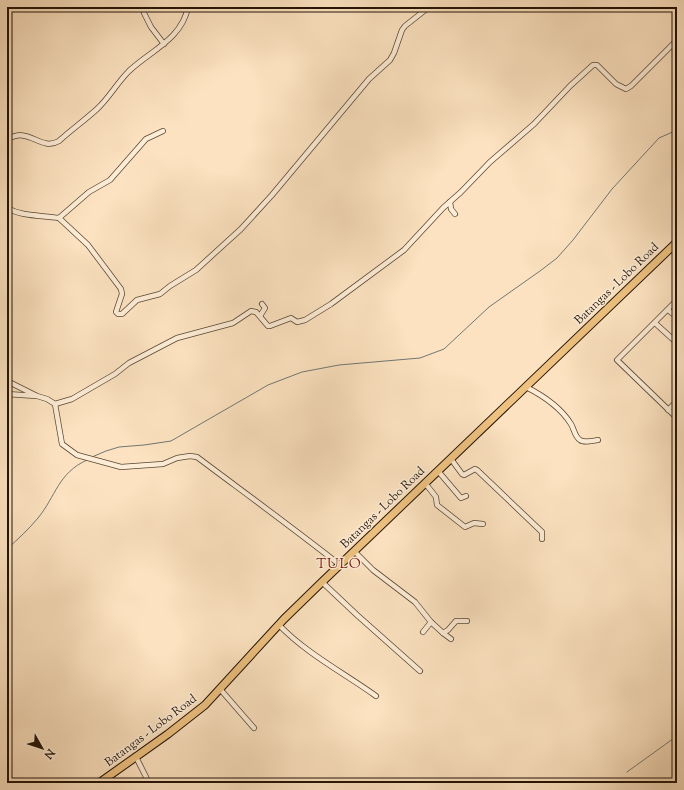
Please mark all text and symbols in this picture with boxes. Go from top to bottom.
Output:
street label: Batangas - Lobo Road [571,239,663,329]
street label: Batangas - Lobo Road [337,463,429,553]
district label: TULO [316,555,362,575]
street label: Batangas - Lobo Road [101,690,201,772]
north arrow [22,728,62,768]
text: N [40,744,59,762]

